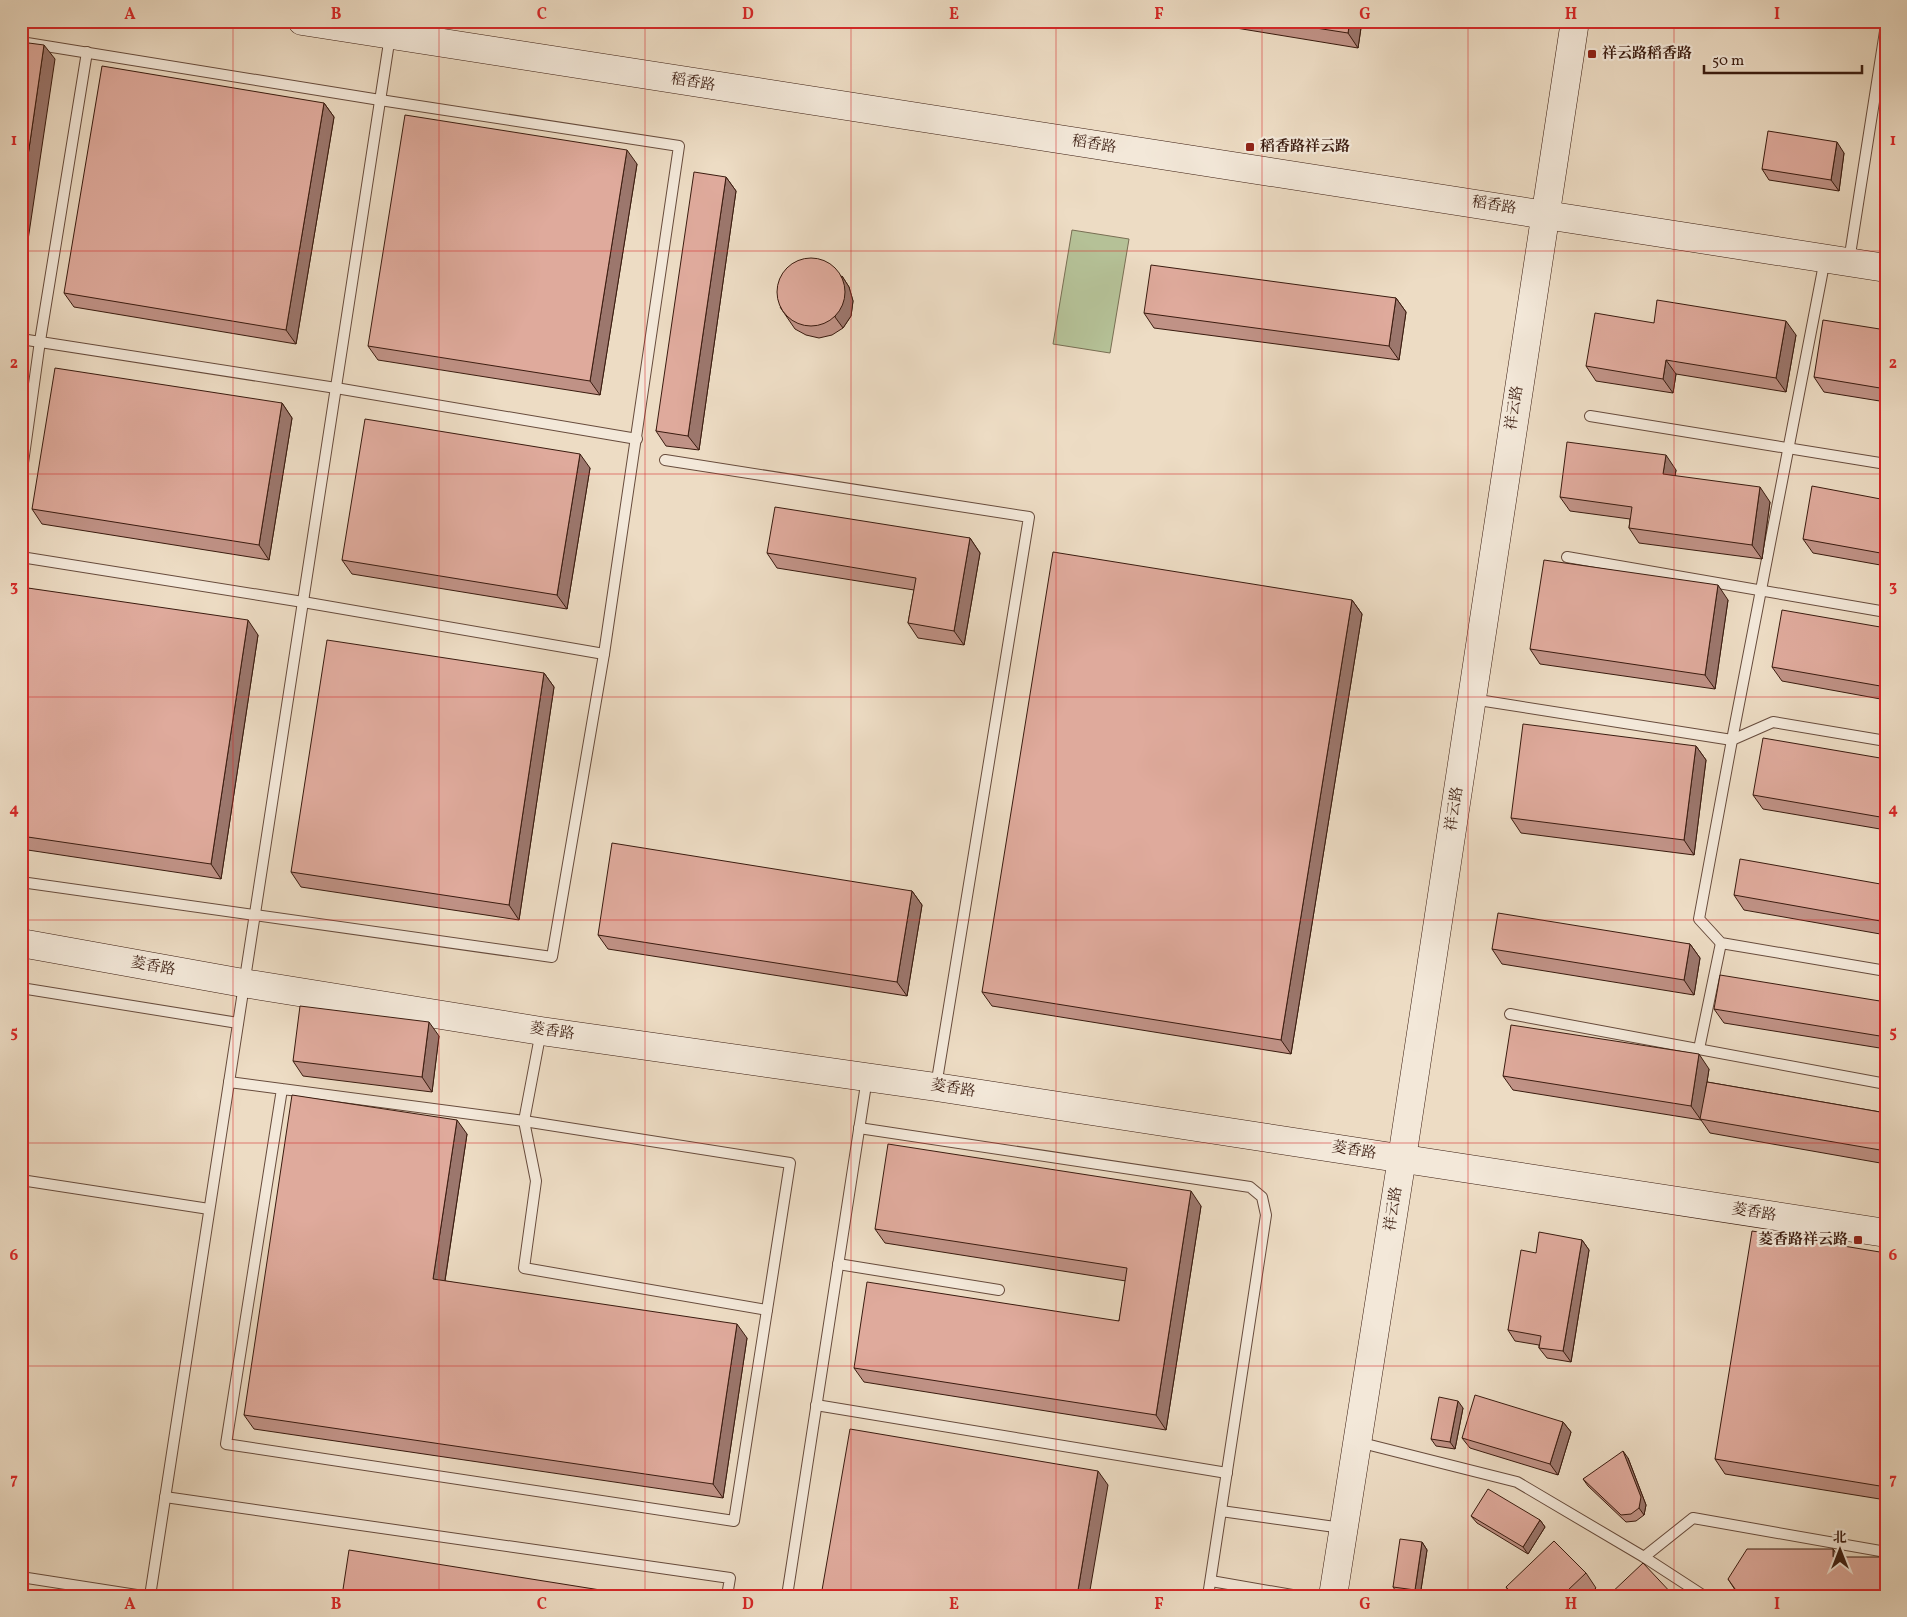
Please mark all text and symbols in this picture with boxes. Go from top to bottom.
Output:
text: A [124,4,136,26]
text: B [331,4,342,26]
text: C [537,4,547,26]
text: D [742,4,754,26]
text: E [949,4,959,26]
text: F [1154,4,1164,26]
text: G [1359,4,1371,26]
text: H [1565,4,1577,26]
text: I [1774,4,1780,26]
scale bar [1704,42,1862,74]
place label: 祥云路稻香路 [1602,44,1692,65]
marker: 祥云路稻香路 [1586,48,1598,60]
text: 50 m [1712,51,1744,72]
street label: 稻香路 [669,69,717,97]
text: 1 [11,130,17,152]
text: 1 [1890,130,1896,152]
street label: 稻香路 [1070,131,1118,159]
place label: 稻香路祥云路 [1260,137,1350,158]
marker: 稻香路祥云路 [1244,141,1256,153]
street label: 稻香路 [1470,192,1518,220]
text: 2 [10,353,18,375]
text: 2 [1889,353,1897,375]
street label: 祥云路 [1501,384,1529,432]
text: 3 [10,576,18,598]
text: 3 [1889,576,1897,598]
street label: 祥云路 [1441,785,1469,833]
text: 4 [9,799,19,821]
text: 4 [1888,799,1898,821]
street label: 菱香路 [129,953,177,981]
street label: 菱香路 [528,1018,576,1046]
text: 5 [10,1022,18,1044]
text: 5 [1889,1022,1897,1044]
street label: 菱香路 [929,1075,977,1103]
street label: 菱香路 [1330,1137,1378,1165]
street label: 祥云路 [1380,1185,1408,1233]
street label: 菱香路 [1730,1199,1778,1227]
place label: 菱香路祥云路 [1758,1230,1848,1251]
marker: 菱香路祥云路 [1852,1234,1864,1246]
text: 6 [10,1245,19,1267]
text: 6 [1889,1245,1898,1267]
text: 7 [10,1469,18,1491]
text: 7 [1889,1469,1897,1491]
north arrow [1814,1524,1864,1574]
text: 北 [1833,1529,1847,1548]
text: A [124,1594,136,1616]
text: B [331,1594,342,1616]
text: C [537,1594,547,1616]
text: D [742,1594,754,1616]
text: E [949,1594,959,1616]
text: F [1154,1594,1164,1616]
text: G [1359,1594,1371,1616]
text: H [1565,1594,1577,1616]
text: I [1774,1594,1780,1616]

